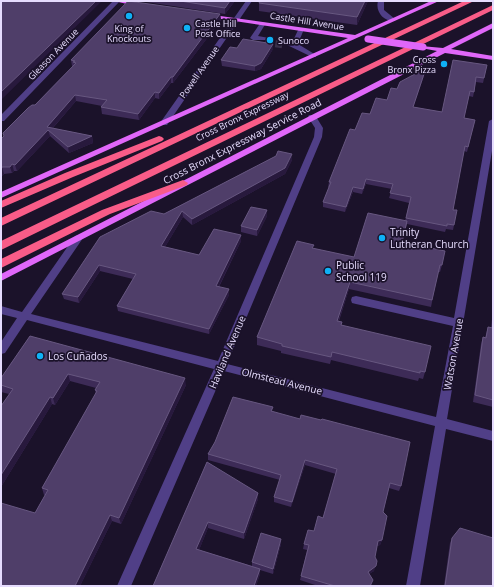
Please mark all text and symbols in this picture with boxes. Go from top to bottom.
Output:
street label: Castle Hill Avenue [269,9,345,33]
marker: King of Knockouts [124,11,134,21]
place label: Castle Hill Post Office [195,17,240,40]
place label: King of Knockouts [107,22,151,45]
marker: Castle Hill Post Office [182,23,192,33]
street label: Gleason Avenue [25,25,81,83]
place label: Sunoco [278,34,309,47]
marker: Sunoco [265,35,275,45]
street label: Powell Avenue [176,43,222,101]
place label: Cross Bronx Pizza [387,53,436,76]
marker: Cross Bronx Pizza [439,59,449,69]
street label: Cross Bronx Expressway [193,88,291,144]
street label: Cross Bronx Expressway Service Road [161,95,323,187]
place label: Trinity Lutheran Church [390,225,469,251]
marker: Trinity Lutheran Church [377,233,387,243]
place label: Public School 119 [336,258,387,284]
marker: Public School 119 [323,266,333,276]
street label: Haviland Avenue [205,313,249,391]
street label: Watson Avenue [440,317,466,391]
place label: Los Cuñados [48,349,108,363]
marker: Los Cuñados [35,351,45,361]
street label: Olmstead Avenue [240,364,324,398]

